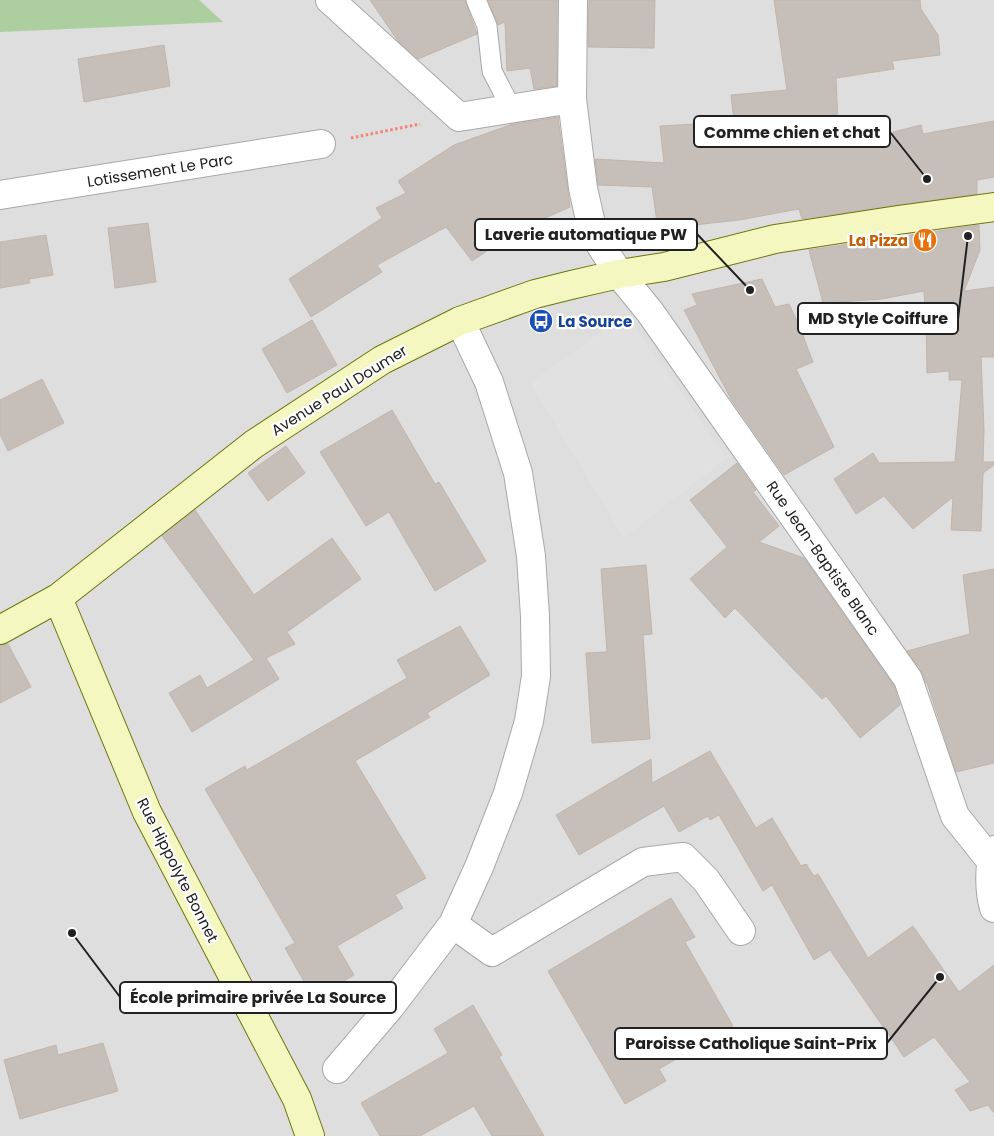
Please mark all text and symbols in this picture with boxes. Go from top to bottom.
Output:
callout: Comme chien et chat [694,116,890,147]
text: Comme chien et chat [704,121,880,144]
street label: Lotissement Le Parc [86,148,234,192]
callout: Laverie automatique PW [475,219,697,250]
text: Laverie automatique PW [485,223,687,246]
restaurant icon: La Pizza [912,227,938,253]
place label: La Pizza [849,230,908,251]
callout: MD Style Coiffure [798,303,958,334]
text: MD Style Coiffure [808,307,948,330]
bus stop icon: La Source [528,308,554,334]
place label: La Source [558,311,632,332]
street label: Avenue Paul Doumer [267,339,411,440]
street label: Rue Jean-Baptiste Blanc [762,477,884,639]
street label: Rue Hippolyte Bonnet [132,794,224,946]
callout: École primaire privée La Source [120,982,396,1013]
text: École primaire privée La Source [130,986,386,1009]
callout: Paroisse Catholique Saint-Prix [615,1028,887,1059]
text: Paroisse Catholique Saint-Prix [625,1032,877,1055]

